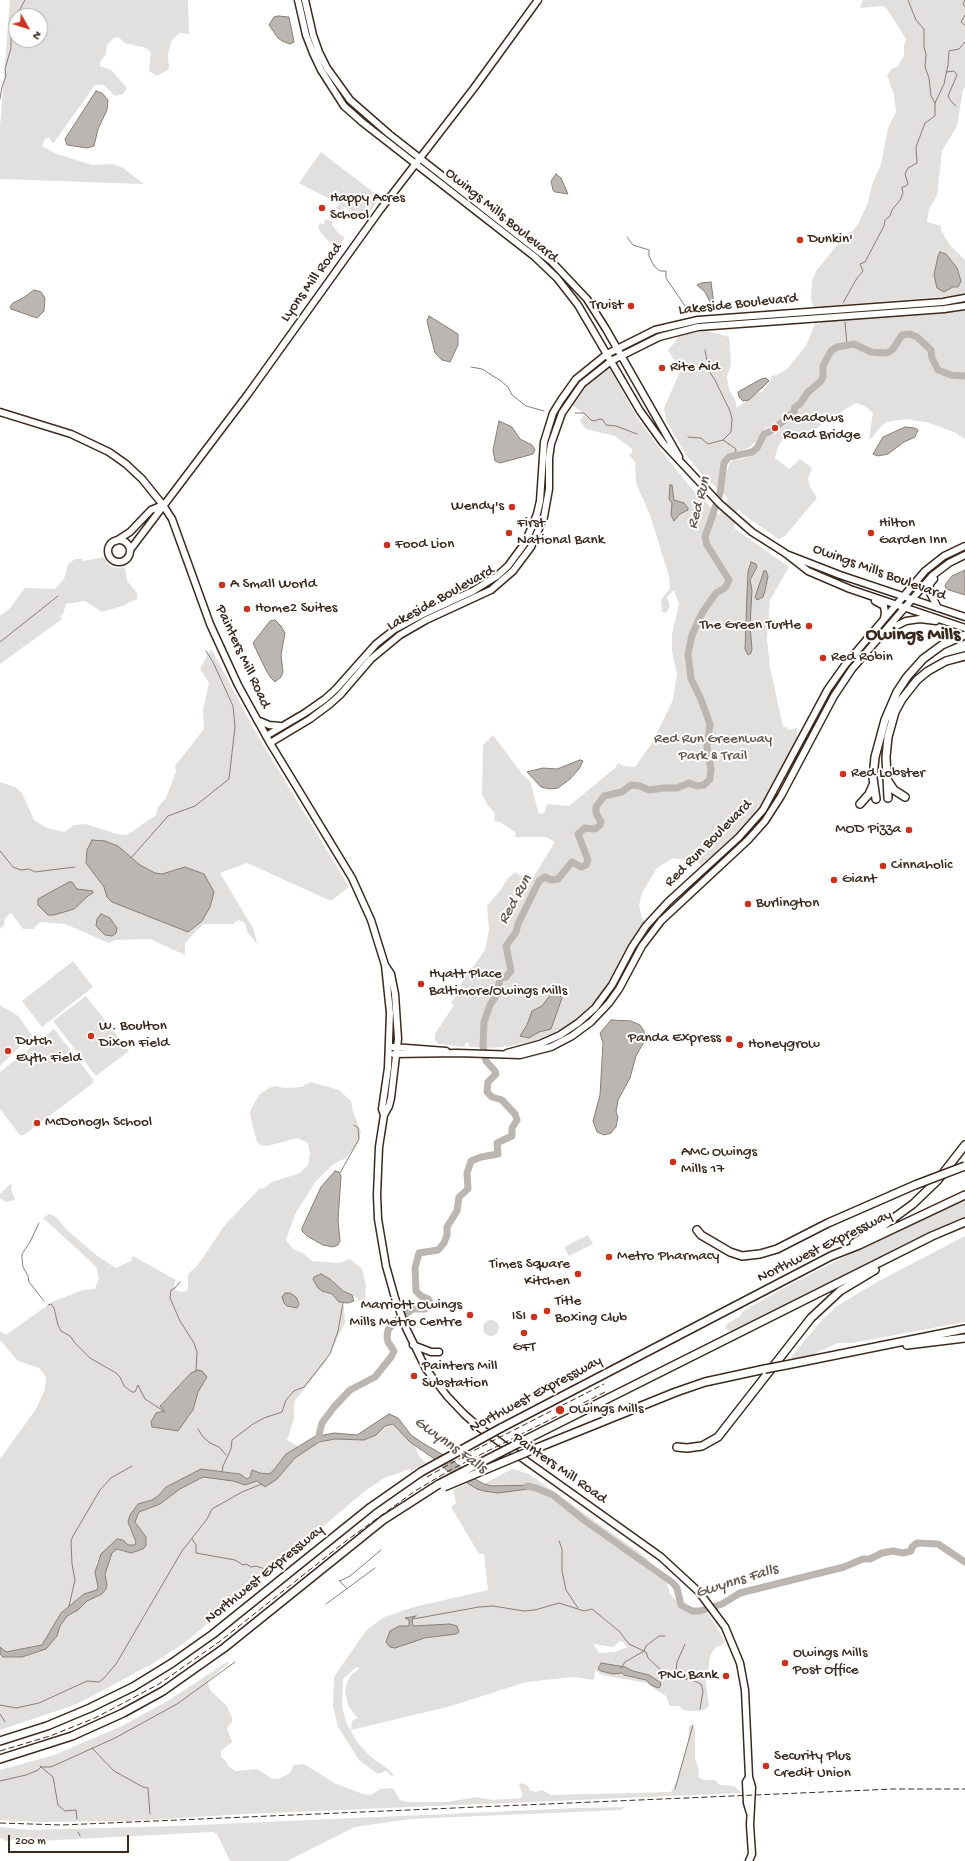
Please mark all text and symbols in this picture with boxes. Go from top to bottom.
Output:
north arrow [8,8,48,48]
text: N [30,28,43,41]
street label: Owings Mills Boulevard [441,165,561,267]
place label: Happy Acres School [330,190,405,225]
marker: Happy Acres School [317,203,327,213]
place label: Dunkin' [808,231,853,249]
marker: Dunkin' [795,235,805,245]
street label: Lyons Mill Road [277,240,347,326]
street label: Lakeside Boulevard [678,290,798,320]
place label: Truist [590,297,623,315]
marker: Truist [626,301,636,311]
place label: Rite Aid [670,359,719,377]
marker: Rite Aid [657,363,667,373]
place label: Meadows Road Bridge [783,410,861,445]
marker: Meadows Road Bridge [770,423,780,433]
water label: Red Run [684,475,716,531]
place label: Wendy's [451,498,504,516]
marker: Wendy's [507,502,517,512]
place label: First National Bank [517,515,604,550]
place label: Hilton Garden Inn [879,515,947,550]
marker: First National Bank [504,528,514,538]
marker: Hilton Garden Inn [866,528,876,538]
place label: Food Lion [395,536,454,554]
marker: Food Lion [382,540,392,550]
street label: Owings Mills Boulevard [810,541,948,605]
street label: Lakeside Boulevard [384,562,498,636]
place label: A Small World [230,576,316,594]
marker: A Small World [217,580,227,590]
place label: Home2 Suites [255,600,337,618]
street label: Painters Mill Road [210,603,274,711]
marker: Home2 Suites [242,604,252,614]
place label: The Green Turtle [700,617,801,635]
marker: The Green Turtle [804,621,814,631]
district label: Owings Mills [866,625,960,647]
place label: Red Robin [831,649,893,667]
marker: Red Robin [818,653,828,663]
park label: Red Run Greenway Park & Trail [654,731,772,766]
place label: Red Lobster [851,765,925,783]
marker: Red Lobster [838,769,848,779]
street label: Red Run Boulevard [662,797,756,891]
place label: MOD Pizza [835,821,901,839]
marker: MOD Pizza [904,825,914,835]
place label: Cinnaholic [891,857,952,875]
marker: Cinnaholic [878,861,888,871]
place label: Giant [842,871,876,889]
water label: Red Run [495,872,537,928]
marker: Giant [829,875,839,885]
place label: Burlington [756,895,819,913]
marker: Burlington [743,899,753,909]
place label: Hyatt Place Baltimore/Owings Mills [429,966,567,1001]
marker: Hyatt Place Baltimore/Owings Mills [416,979,426,989]
place label: W. Boulton Dixon Field [99,1018,169,1053]
place label: Panda Express [628,1030,721,1048]
marker: W. Boulton Dixon Field [86,1031,96,1041]
place label: Dutch Eyth Field [16,1033,81,1068]
marker: Panda Express [724,1034,734,1044]
place label: Honeygrow [748,1036,820,1054]
marker: Honeygrow [735,1040,745,1050]
marker: Dutch Eyth Field [3,1046,13,1056]
place label: McDonogh School [45,1114,152,1132]
marker: McDonogh School [32,1118,42,1128]
place label: AMC Owings Mills 17 [681,1144,757,1179]
marker: AMC Owings Mills 17 [668,1157,678,1167]
street label: Northwest Expressway [755,1207,895,1287]
place label: Metro Pharmacy [617,1248,719,1266]
marker: Metro Pharmacy [604,1252,614,1262]
place label: Times Square Kitchen [489,1256,570,1291]
marker: Times Square Kitchen [573,1269,583,1279]
place label: Title Boxing Club [555,1293,627,1328]
place label: Marriott Owings Mills Metro Centre [350,1297,462,1332]
marker: Title Boxing Club [542,1306,552,1316]
place label: ISI [512,1308,526,1326]
marker: Marriott Owings Mills Metro Centre [465,1310,475,1320]
marker: ISI [529,1312,539,1322]
marker: GFT [519,1328,529,1338]
place label: GFT [513,1339,535,1357]
street label: Northwest Expressway [467,1352,605,1438]
place label: Painters Mill Substation [422,1358,497,1393]
marker: Painters Mill Substation [409,1371,419,1381]
place label: Owings Mills [569,1401,643,1419]
marker: Owings Mills [554,1404,566,1416]
water label: Gwynns Falls [410,1413,490,1479]
street label: Painters Mill Road [508,1430,610,1508]
street label: Northwest Expressway [202,1522,328,1628]
water label: Gwynns Falls [693,1560,781,1604]
place label: Owings Mills Post Office [793,1645,867,1680]
marker: Owings Mills Post Office [780,1658,790,1668]
place label: PNC Bank [658,1667,718,1685]
marker: PNC Bank [721,1671,731,1681]
place label: Security Plus Credit Union [774,1748,851,1783]
marker: Security Plus Credit Union [761,1761,771,1771]
scale bar [10,1827,131,1853]
text: 200 m [15,1835,46,1849]

